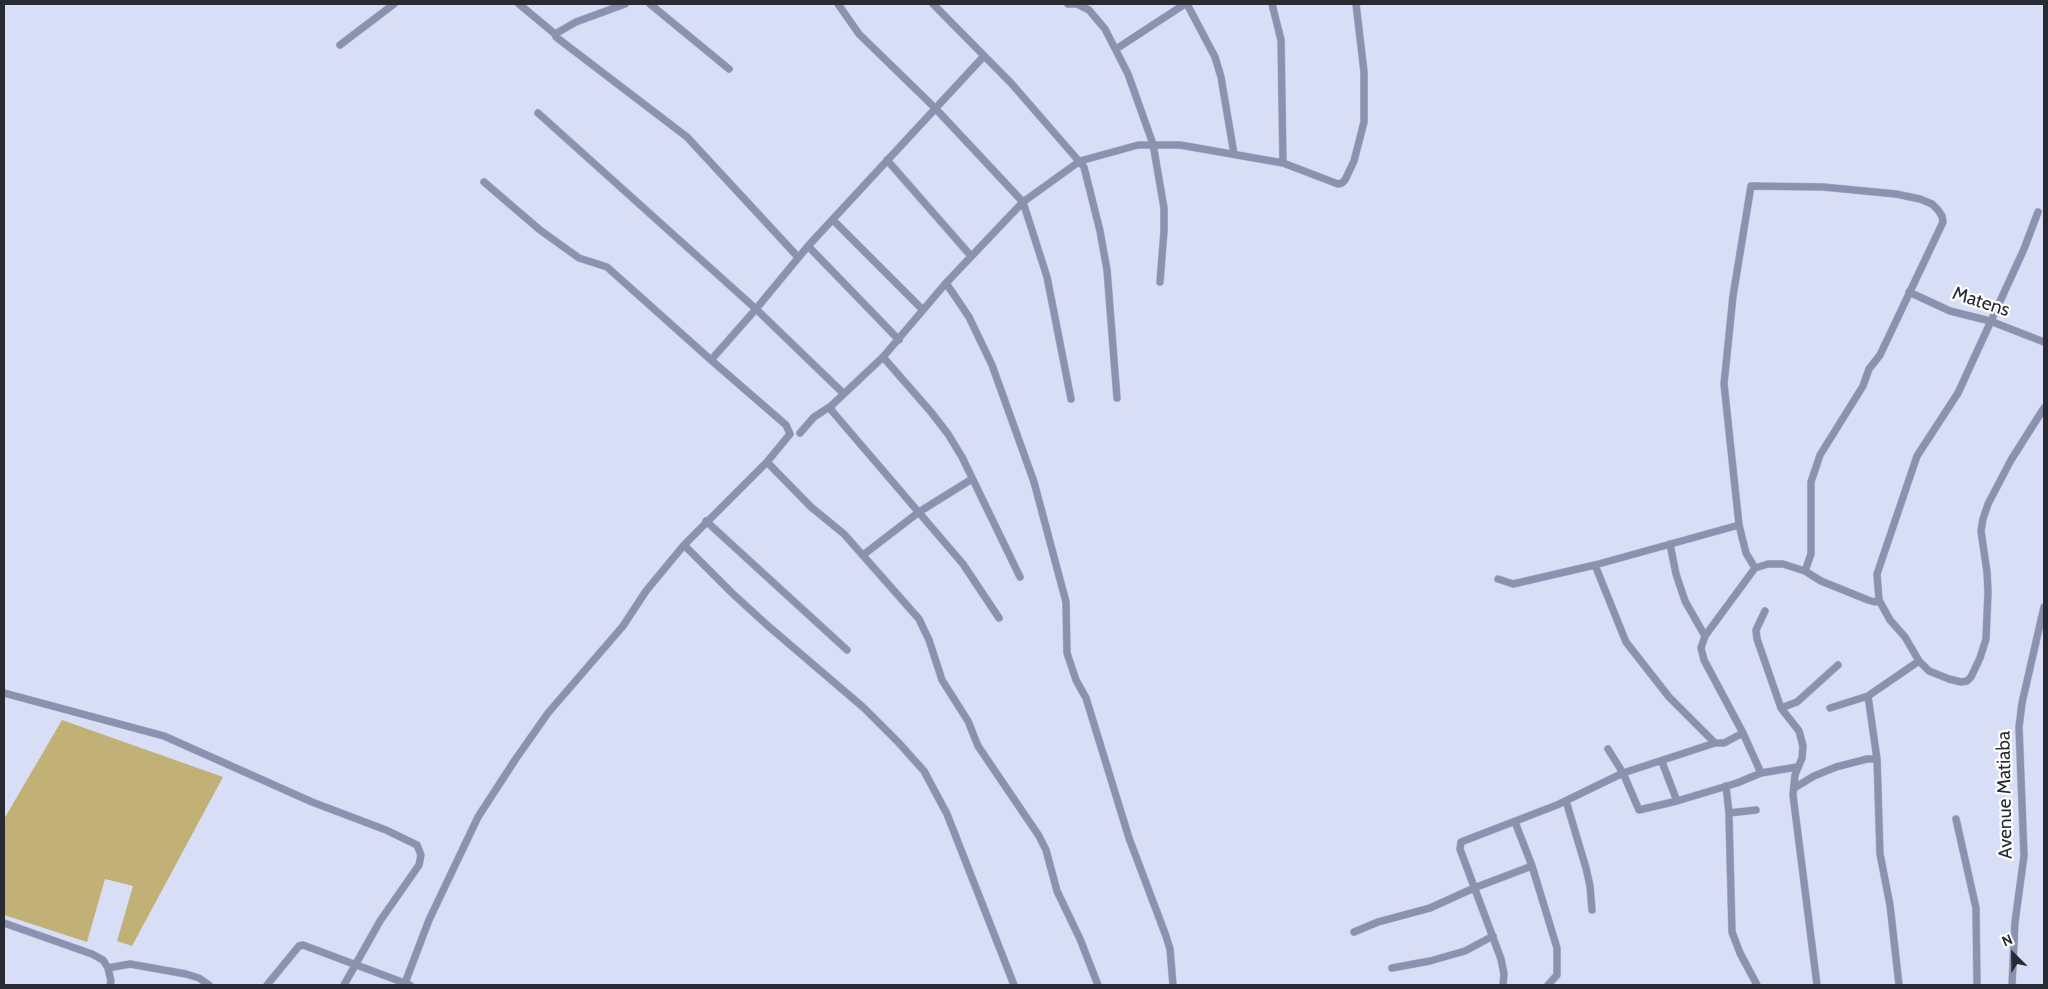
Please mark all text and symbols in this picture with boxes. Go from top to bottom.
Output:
street label: Matens [1950,282,2012,322]
street label: Avenue Matiaba [1992,731,2018,859]
north arrow [1988,929,2038,979]
text: N [1999,930,2015,950]

